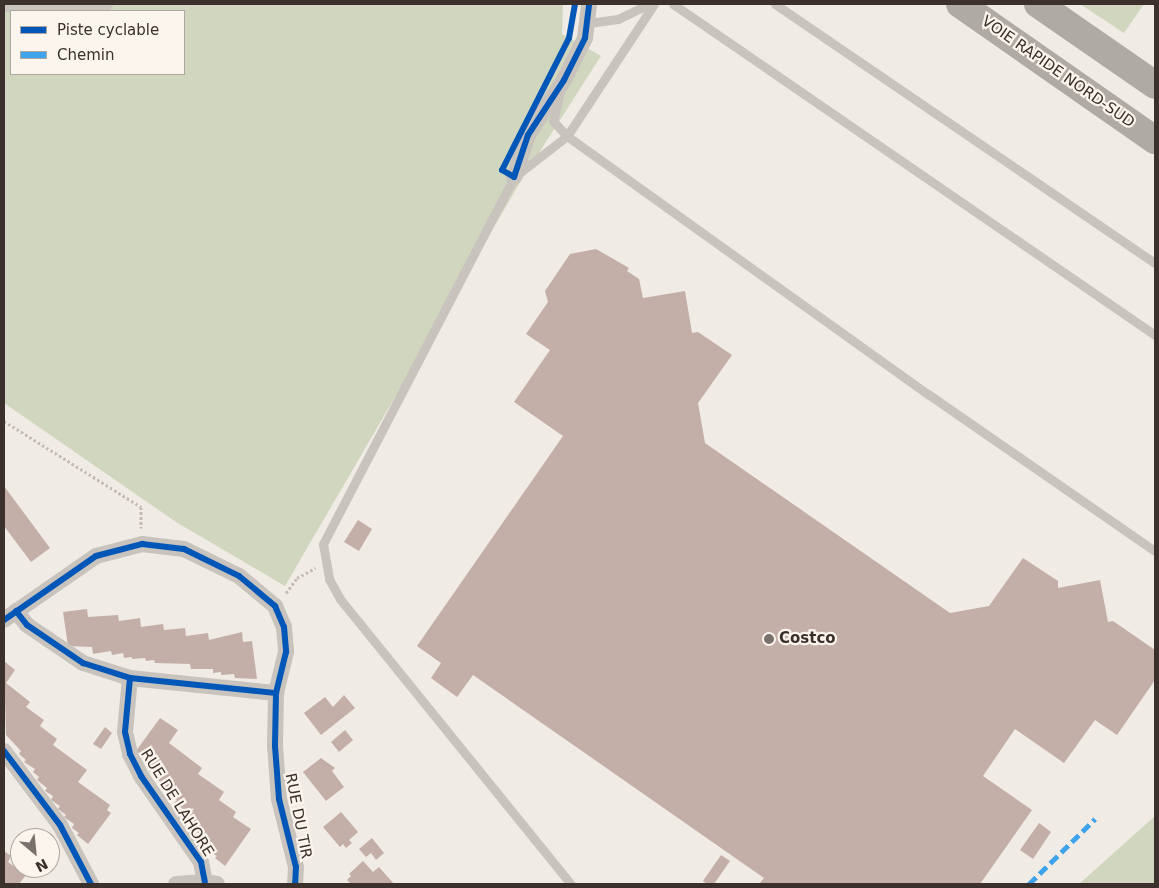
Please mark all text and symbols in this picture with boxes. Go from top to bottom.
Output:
legend [10,10,185,75]
street label: VOIE RAPIDE NORD-SUD [978,12,1138,132]
text: Piste cyclable [57,21,159,39]
text: Chemin [57,46,115,64]
place label: Costco [779,630,836,648]
marker: Costco [763,633,775,645]
street label: RUE DE LAHORE [137,746,217,860]
street label: RUE DU TIR [281,772,315,860]
north arrow [10,828,60,878]
text: N [33,856,51,875]

